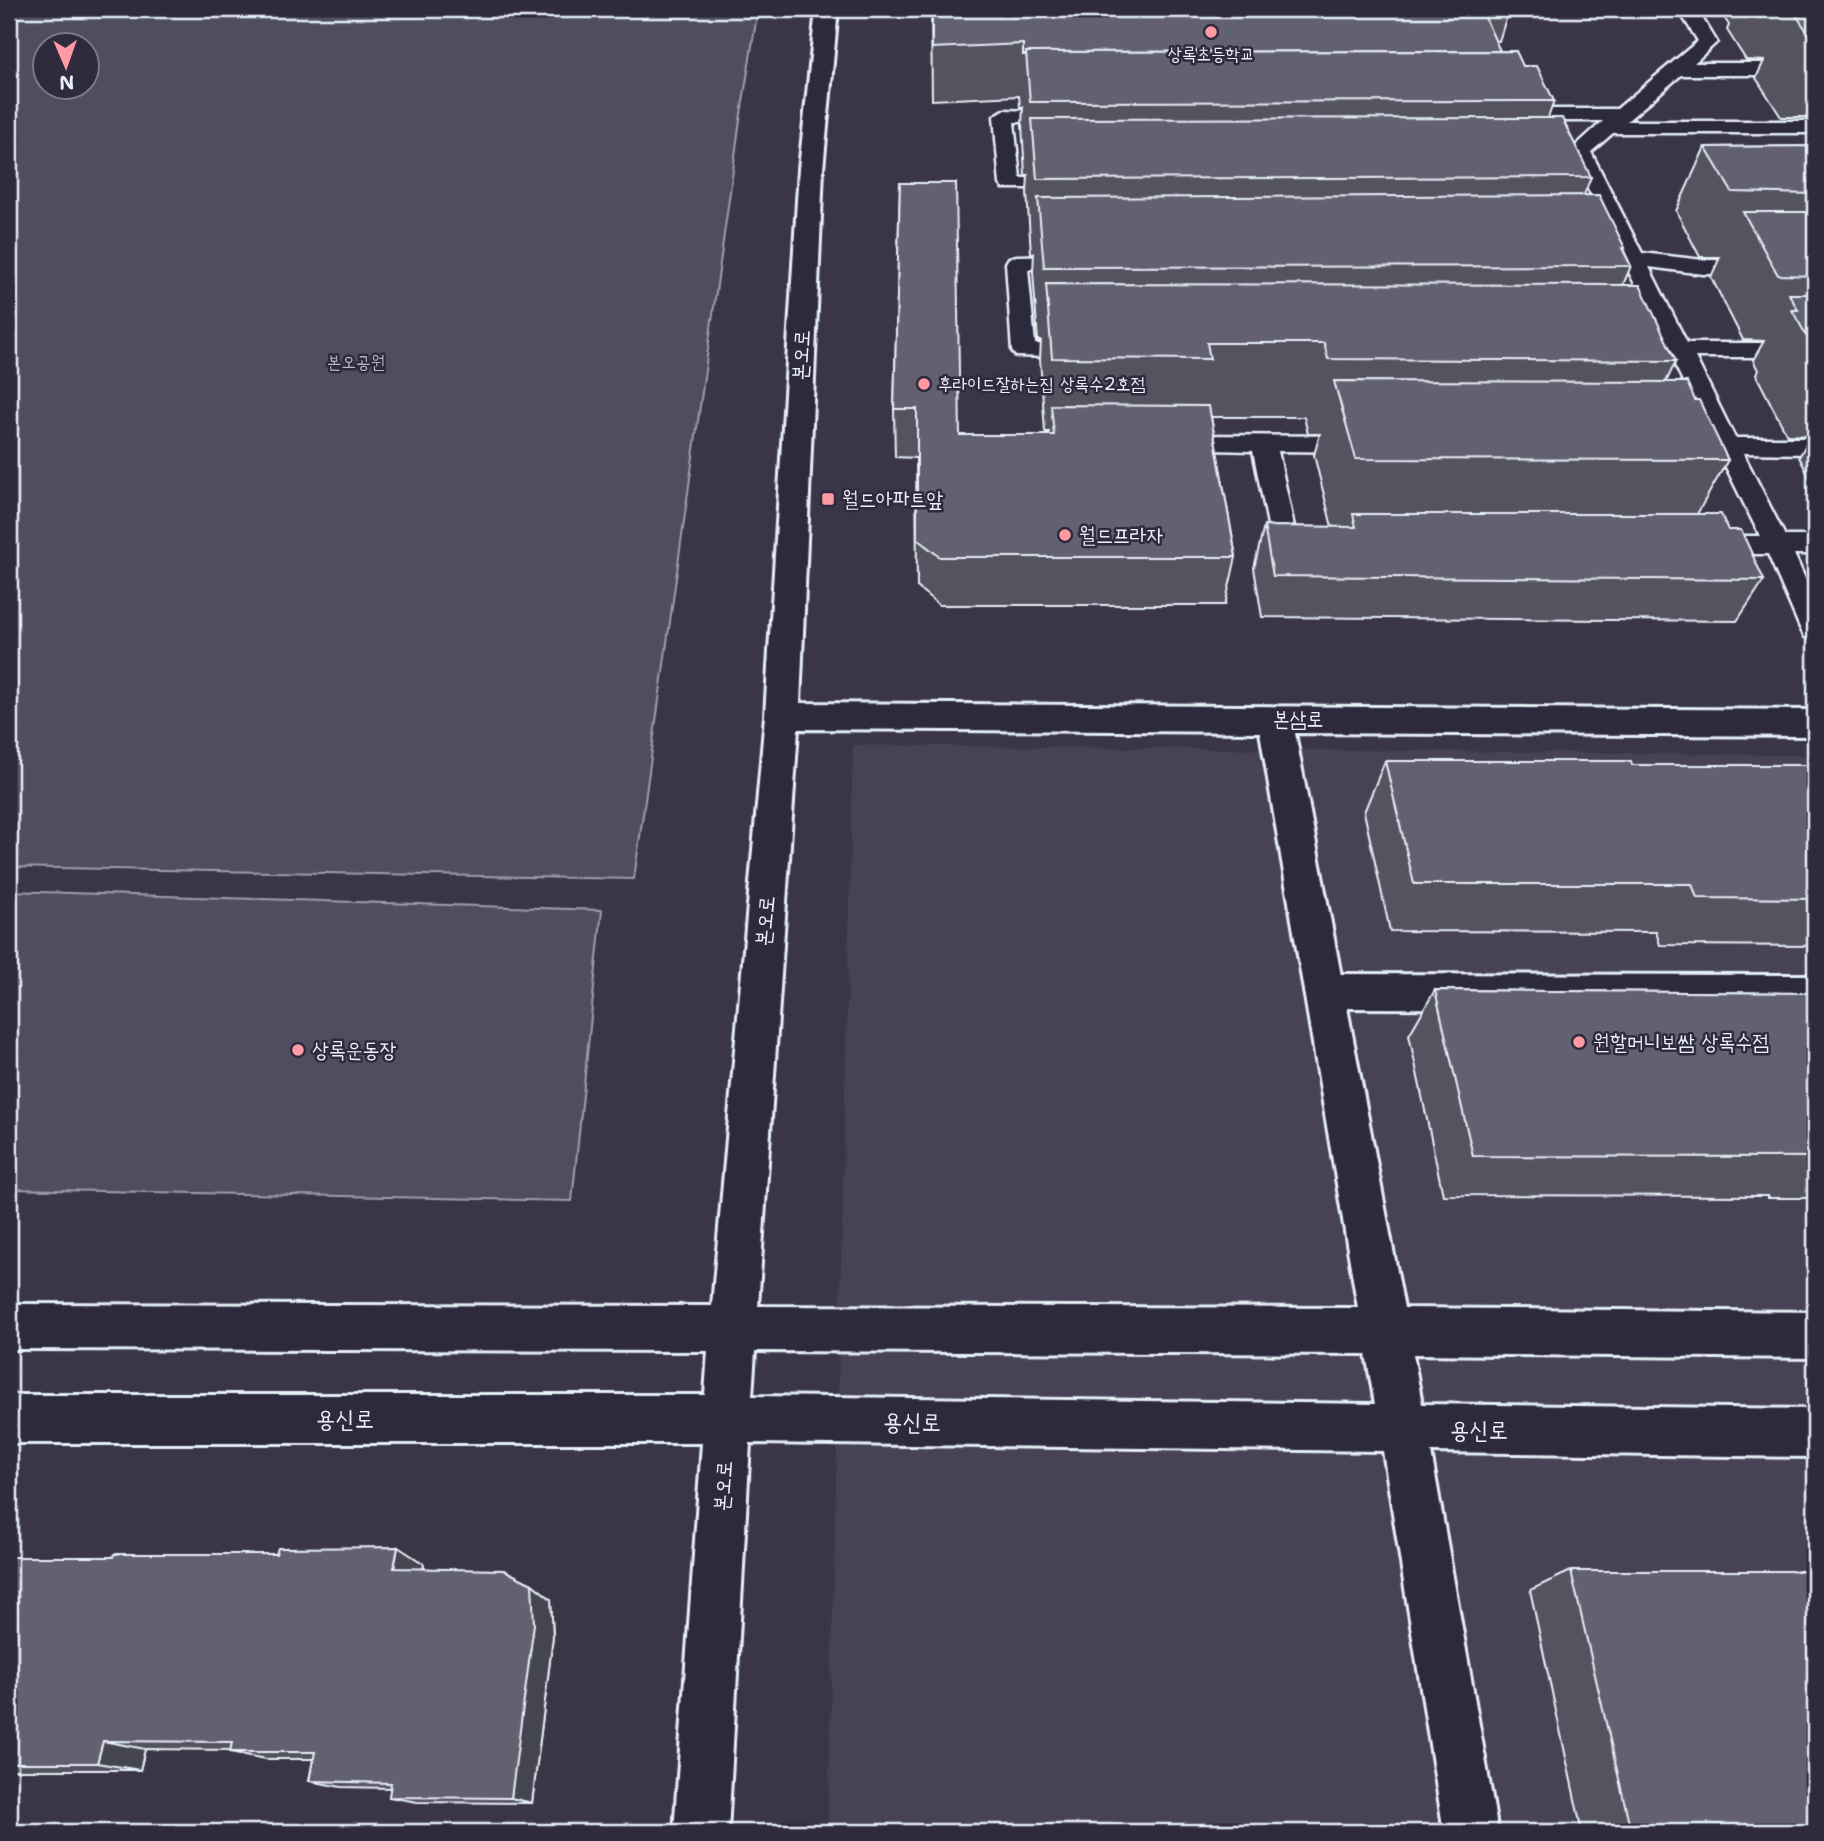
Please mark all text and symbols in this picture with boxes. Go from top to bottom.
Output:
marker: 상록초등학교 [1203,24,1219,40]
north arrow [32,32,102,102]
place label: 상록초등학교 [1168,42,1254,66]
text: N [59,70,75,95]
street label: 본오로 [786,329,816,381]
park label: 본오공원 [327,350,385,374]
place label: 후라이드잘하는집 상록수2호점 [938,372,1146,396]
marker: 후라이드잘하는집 상록수2호점 [916,376,932,392]
place label: 월드아파트앞 [842,485,943,513]
marker: 월드아파트앞 [820,491,836,507]
place label: 월드프라자 [1079,521,1164,549]
marker: 월드프라자 [1057,527,1073,543]
street label: 본삼로 [1273,705,1323,733]
street label: 본오로 [749,895,781,947]
place label: 원할머니보쌈 상록수점 [1593,1028,1769,1056]
marker: 원할머니보쌈 상록수점 [1571,1034,1587,1050]
place label: 상록운동장 [312,1036,397,1064]
marker: 상록운동장 [290,1042,306,1058]
street label: 용신로 [316,1403,374,1435]
street label: 용신로 [883,1405,941,1439]
street label: 용신로 [1450,1414,1508,1446]
street label: 본오로 [707,1460,739,1512]

